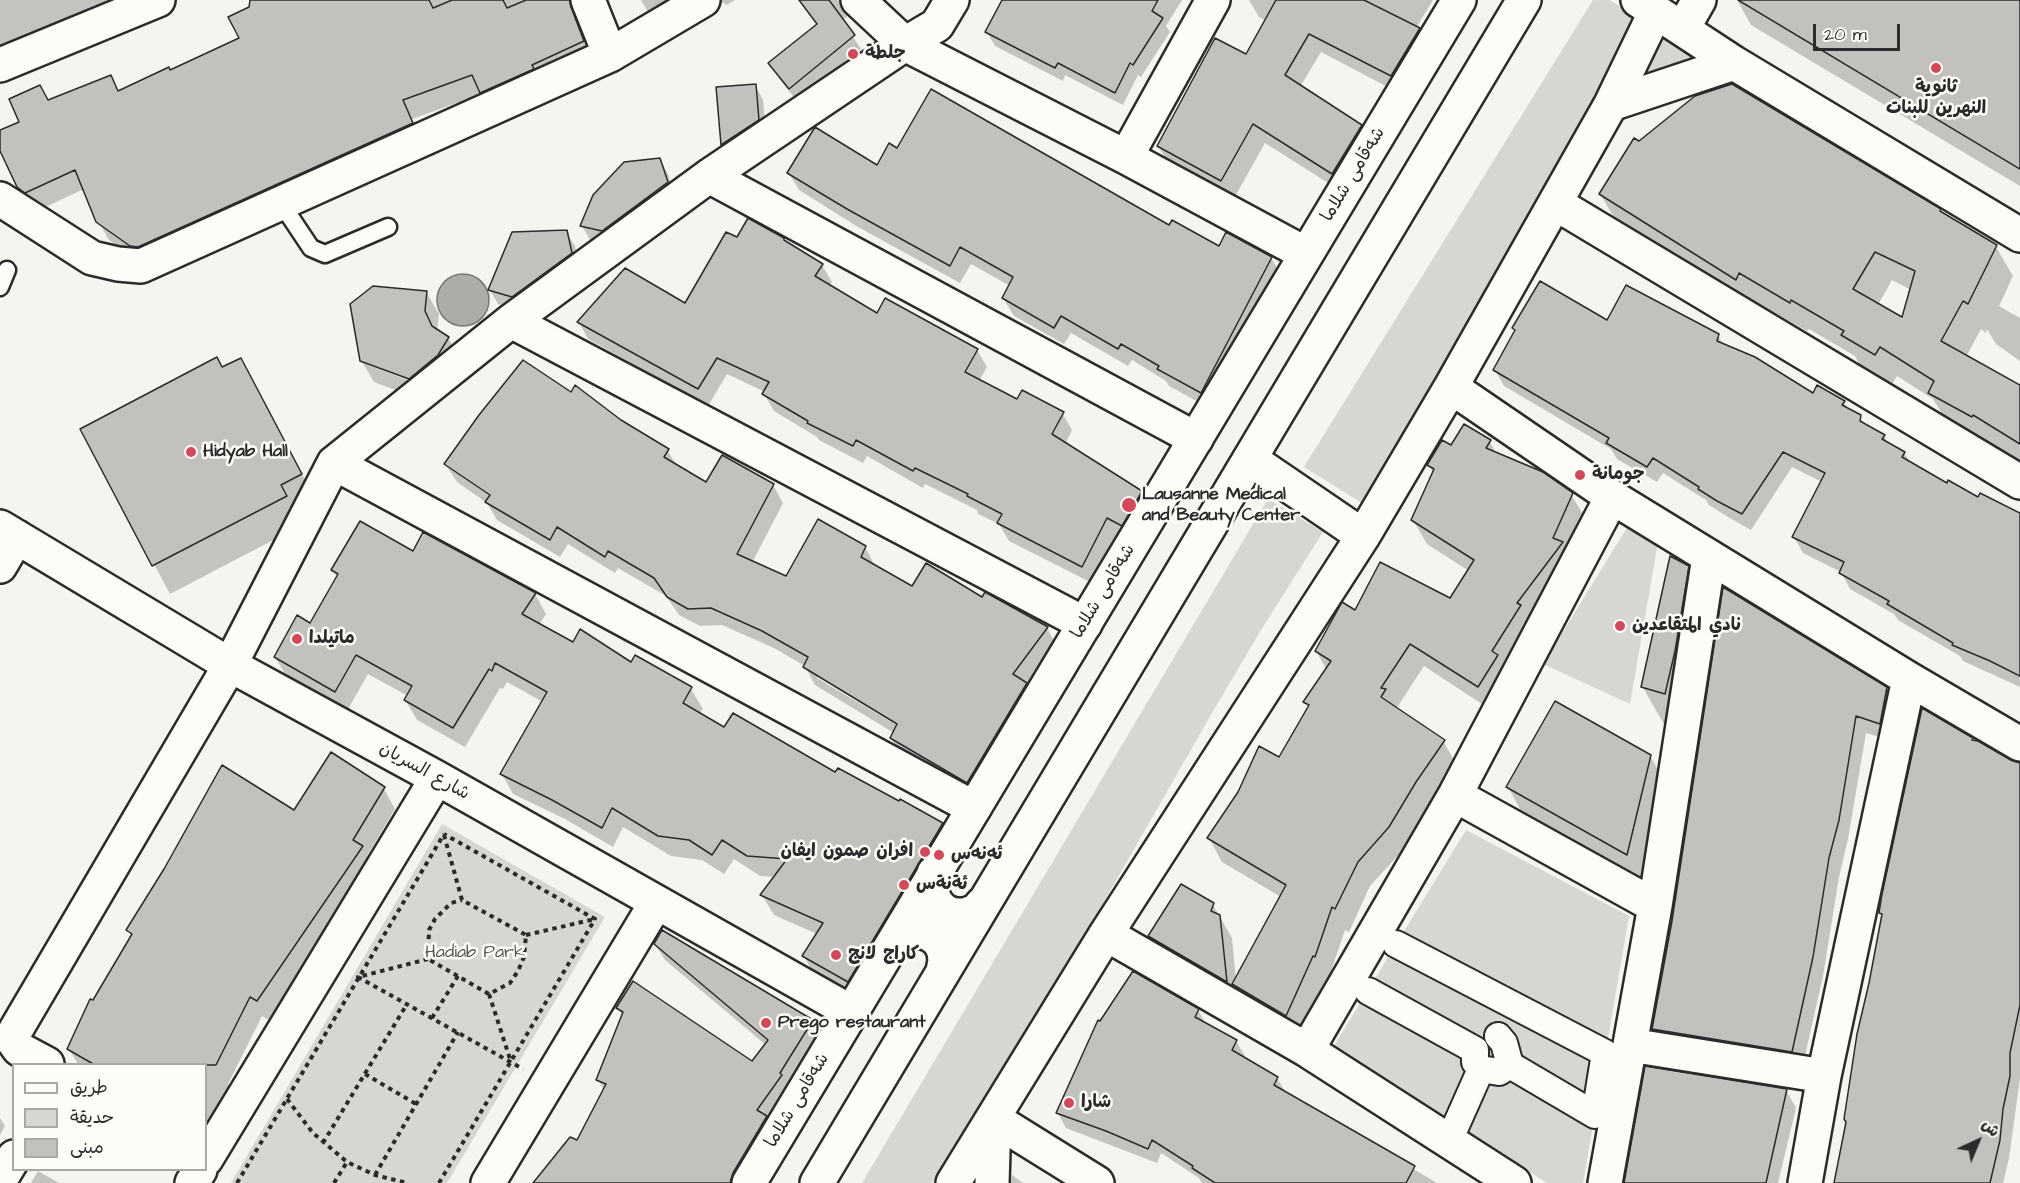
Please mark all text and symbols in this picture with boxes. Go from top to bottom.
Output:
scale bar [1816,12,1903,50]
text: 20 m [1824,22,1867,47]
place label: جلطة [865,43,906,65]
marker: جلطة [846,47,860,61]
marker: ثانوية النهرين للبنات [1929,61,1943,75]
place label: ثانوية النهرين للبنات [1886,77,1986,119]
street label: شەقامی شلاما [1317,124,1391,226]
place label: Hidyab Hall [203,441,288,463]
marker: Hidyab Hall [184,445,198,459]
place label: جومانة [1592,464,1645,486]
marker: جومانة [1573,468,1587,482]
place label: Lausanne Medical and Beauty Center [1142,484,1300,526]
marker: Lausanne Medical and Beauty Center [1120,496,1138,514]
street label: شەقامی شلاما [1067,541,1141,643]
place label: نادي المتقاعدین [1632,615,1741,637]
marker: نادي المتقاعدین [1613,619,1627,633]
place label: ماتیلدا [309,628,355,650]
marker: ماتیلدا [290,632,304,646]
street label: شارع السريان [375,738,473,806]
place label: افران صمون ايفان [780,841,913,863]
place label: ئەنەس [951,844,1003,866]
marker: افران صمون ايفان [918,845,932,859]
marker: ئەنەس [932,848,946,862]
place label: ئةنةس [916,874,968,896]
marker: ئةنةس [897,878,911,892]
park label: Hadiab Park [425,942,525,964]
place label: كاراج لانج [848,944,919,966]
marker: كاراج لانج [829,948,843,962]
place label: Prego restaurant [778,1012,925,1034]
marker: Prego restaurant [759,1016,773,1030]
street label: شەقامی شلاما [761,1050,835,1152]
legend [12,1063,207,1171]
text: طريق [70,1075,108,1100]
place label: شارا [1081,1092,1111,1114]
marker: شارا [1062,1096,1076,1110]
text: حديقة [70,1105,114,1130]
north arrow [1948,1111,2008,1171]
text: ش [1977,1114,2004,1142]
text: مبنى [70,1135,104,1160]

